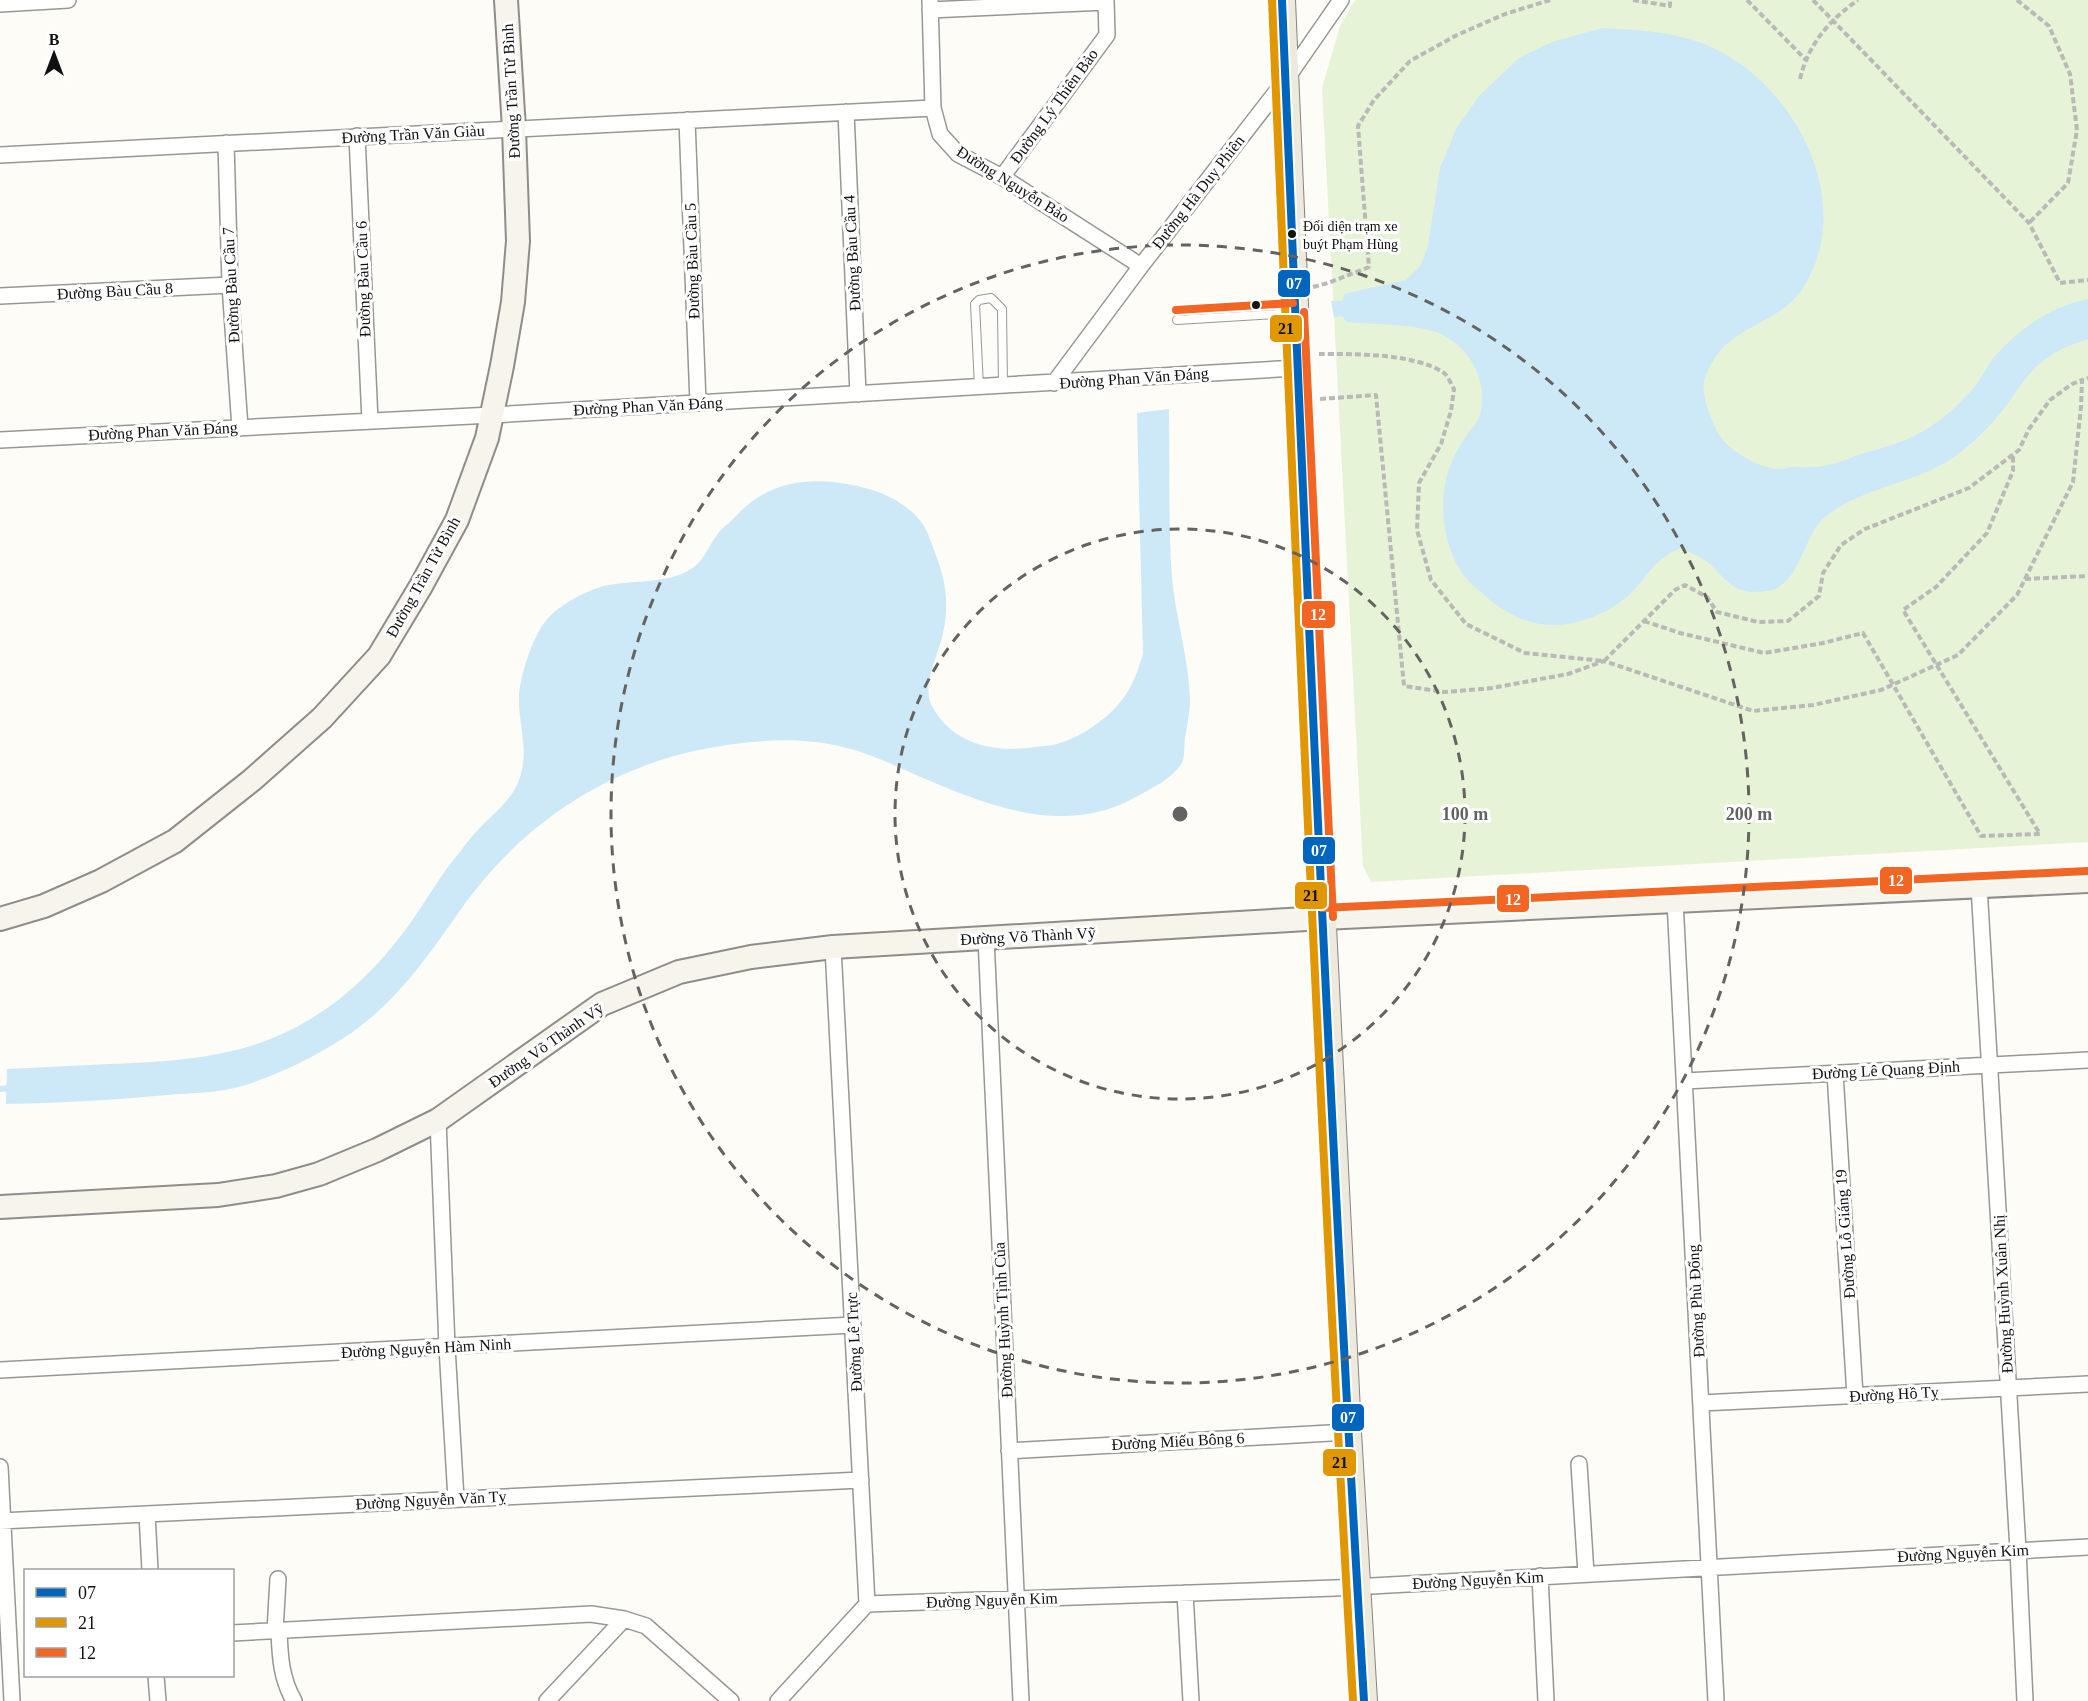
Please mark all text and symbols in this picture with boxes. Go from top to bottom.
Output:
street label: Đường Trần Tử Bình [499,23,524,159]
north arrow [24,24,84,84]
text: B [49,31,60,48]
street label: Đường Lý Thiên Bảo [1007,45,1102,167]
street label: Đường Trần Văn Giàu [341,122,485,147]
street label: Đường Hà Duy Phiên [1148,132,1248,253]
street label: Đường Nguyễn Bảo [953,143,1072,226]
street label: Đường Bàu Cầu 4 [840,194,865,311]
street label: Đường Bàu Cầu 5 [681,203,704,319]
place label: Đối diện trạm xe buýt Phạm Hùng [1303,219,1398,252]
street label: Đường Bàu Cầu 6 [352,221,375,337]
street label: Đường Bàu Cầu 7 [219,226,244,343]
marker: Đối diện trạm xe buýt Phạm Hùng [1286,228,1298,240]
line badge: 07 [1277,269,1311,298]
text: 07 [1286,275,1302,292]
street label: Đường Bàu Cầu 8 [57,279,174,304]
unlabelled marker [1250,299,1262,311]
line badge: 21 [1269,314,1303,343]
text: 21 [1278,320,1294,337]
street label: Đường Phan Văn Đáng [1059,364,1209,393]
street label: Đường Phan Văn Đáng [573,394,723,419]
street label: Đường Phan Văn Đáng [88,419,238,444]
street label: Đường Trần Tử Bình [383,514,464,641]
line badge: 12 [1301,600,1336,629]
text: 12 [1310,606,1326,623]
centre of rings [1170,804,1190,824]
text: 100 m [1442,804,1488,824]
text: 200 m [1726,804,1772,824]
line badge: 07 [1302,836,1336,865]
text: 07 [1311,842,1327,859]
line badge: 12 [1879,866,1913,895]
text: 12 [1888,872,1904,889]
line badge: 21 [1294,881,1328,910]
line badge: 12 [1496,884,1530,913]
text: 21 [1303,887,1319,904]
text: 12 [1505,891,1521,908]
street label: Đường Võ Thành Vỹ [960,924,1096,949]
street label: Đường Võ Thành Vỹ [485,999,607,1092]
street label: Đường Lê Quang Định [1812,1058,1961,1083]
street label: Đường Lỗ Giáng 19 [1832,1169,1859,1299]
street label: Đường Huỳnh Xuân Nhị [1990,1214,2017,1374]
street label: Đường Huỳnh Tịnh Của [990,1242,1017,1398]
street label: Đường Phù Đổng [1685,1244,1708,1358]
street label: Đường Lê Trực [843,1292,866,1392]
street label: Đường Nguyễn Hàm Ninh [340,1335,512,1362]
street label: Đường Hồ Tỵ [1849,1383,1939,1406]
line badge: 07 [1331,1403,1365,1432]
text: 07 [1340,1409,1356,1426]
street label: Đường Miếu Bông 6 [1111,1429,1245,1454]
line badge: 21 [1322,1448,1357,1477]
text: 21 [1332,1454,1348,1471]
street label: Đường Nguyễn Văn Tỵ [355,1488,507,1513]
street label: Đường Nguyễn Kim [1897,1541,2030,1566]
street label: Đường Nguyễn Kim [1412,1568,1545,1593]
legend [24,1569,234,1677]
text: 07 [78,1583,96,1603]
street label: Đường Nguyễn Kim [926,1589,1059,1612]
text: 21 [78,1613,96,1633]
text: 12 [78,1643,96,1663]

